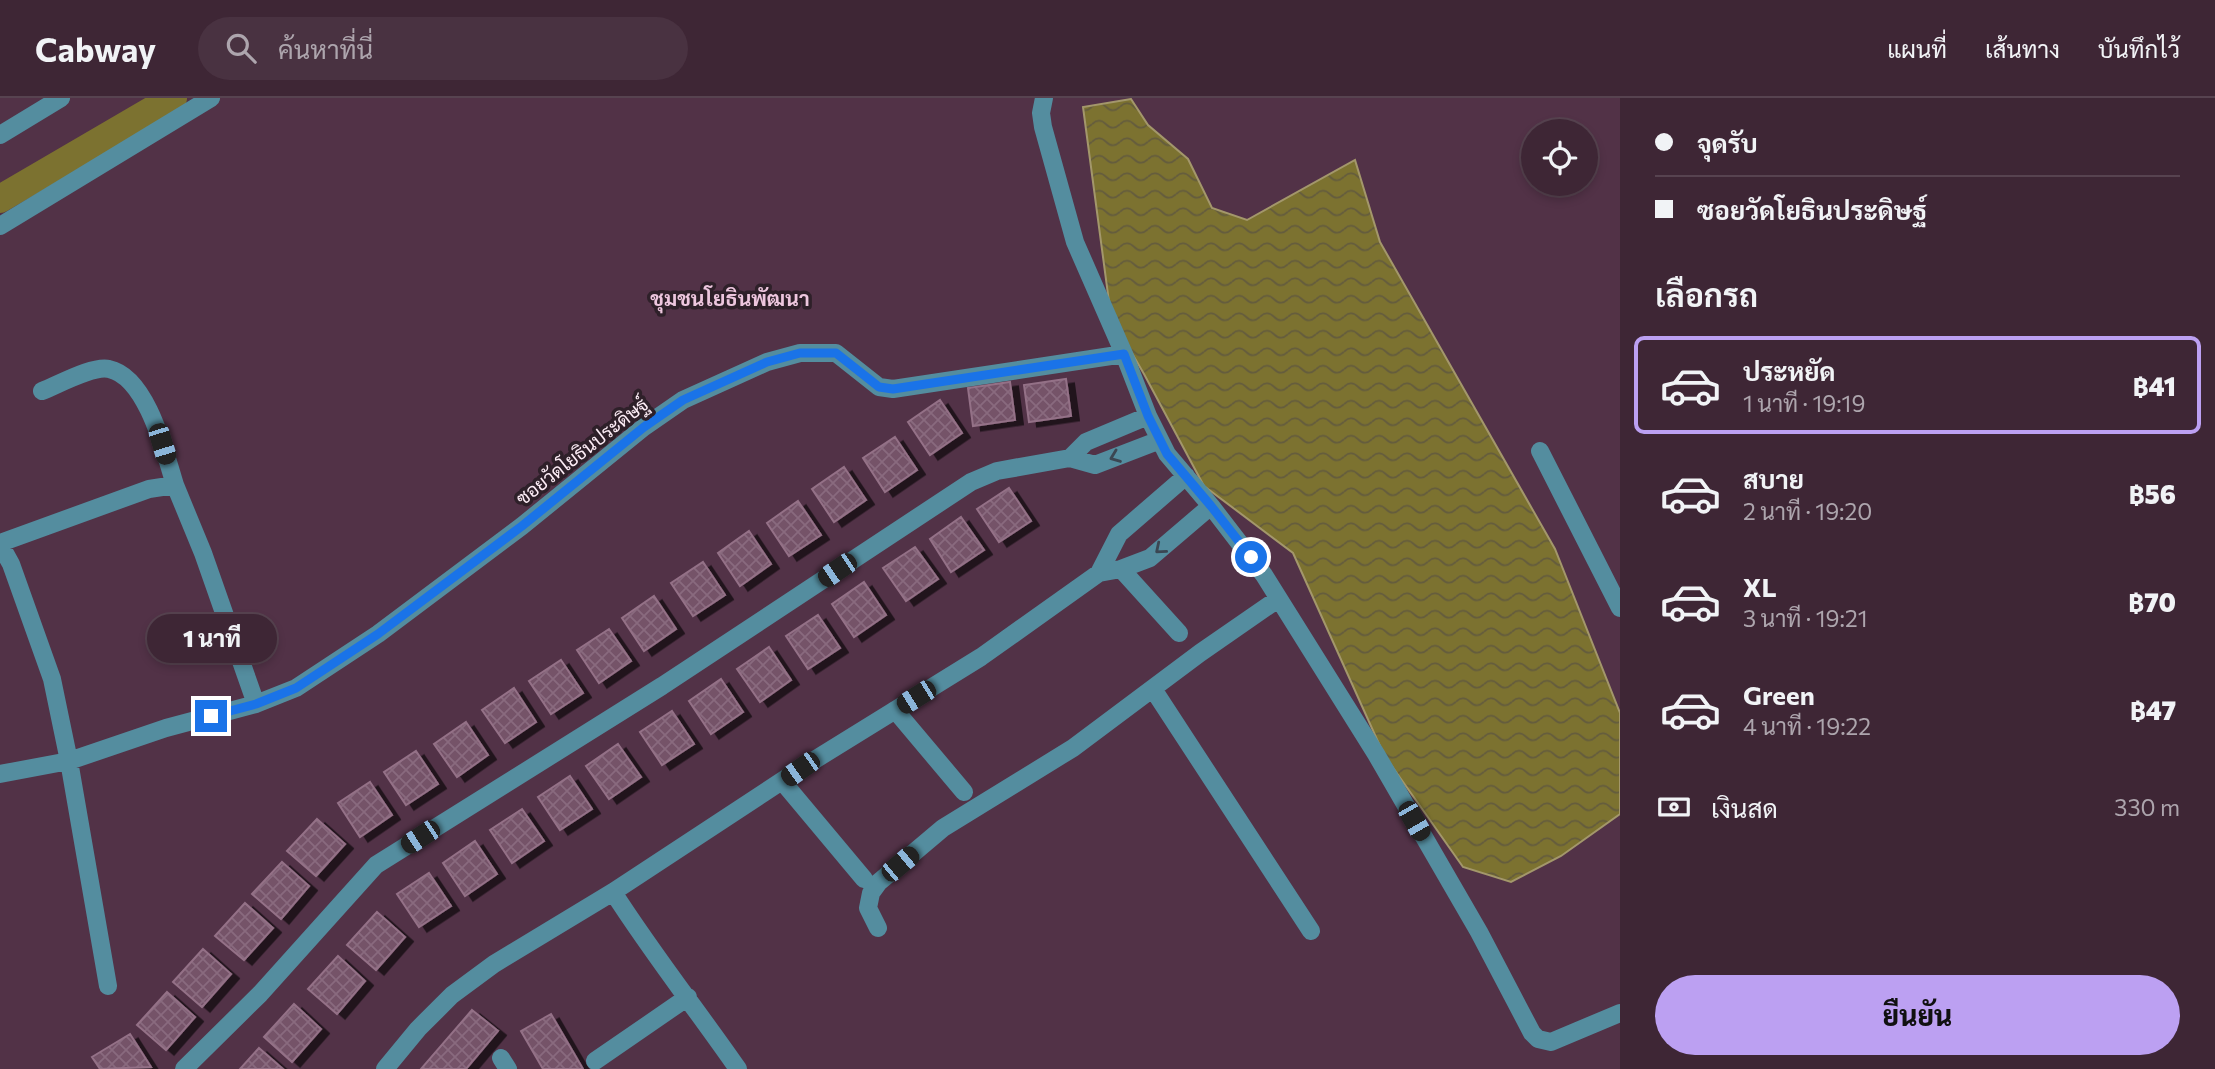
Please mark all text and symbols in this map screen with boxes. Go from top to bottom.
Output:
search box [198,17,688,80]
text: Cabway [35,28,156,69]
icon: search [222,29,260,67]
text: ค้นหาที่นี่ [278,33,373,64]
text: แผนที่ [1887,34,1947,63]
text: เส้นทาง [1985,34,2060,63]
text: บันทึกไว้ [2098,34,2180,63]
map controls [1521,119,1598,196]
button: locate [1521,119,1598,196]
text: จุดรับ [1697,127,1758,158]
text: ซอยวัดโยธินประดิษฐ์ [1697,194,1927,225]
text: เลือกรถ [1655,274,1758,314]
district label: ชุมชนโยธินพัฒนา [650,285,810,314]
icon: car [1659,354,1722,417]
text: ประหยัด [1743,355,1836,386]
text: ฿41 [2133,370,2176,401]
text: 1 นาที · 19:19 [1743,389,1865,417]
street label: ซอยวัดโยธินประดิษฐ์ [511,392,654,511]
car [146,421,179,467]
one-way arrow [1110,448,1122,462]
icon: car [1659,462,1722,525]
text: สบาย [1743,463,1804,494]
text: ฿56 [2129,478,2176,509]
text: 2 นาที · 19:20 [1743,497,1872,525]
one-way arrow [1156,541,1169,553]
route start [1235,541,1267,573]
car [814,550,861,590]
icon: car [1659,570,1722,633]
text: XL [1743,571,1777,602]
text: ฿70 [2128,586,2176,617]
text: 3 นาที · 19:21 [1743,604,1868,632]
callout: 1 นาที [146,614,276,664]
text: 1 นาที [183,624,241,652]
car [893,677,940,717]
icon: car [1659,678,1722,741]
text: Green [1743,679,1815,710]
text: ฿47 [2130,694,2176,725]
route end [195,700,227,732]
text: 4 นาที · 19:22 [1743,712,1871,740]
car [777,748,824,790]
icon: cash [1655,788,1693,826]
text: เงินสด [1711,792,1778,823]
text: 330 m [2114,793,2180,821]
car [1395,798,1434,844]
car [397,817,444,857]
car [878,842,923,886]
button: ยืนยัน [1655,975,2180,1055]

